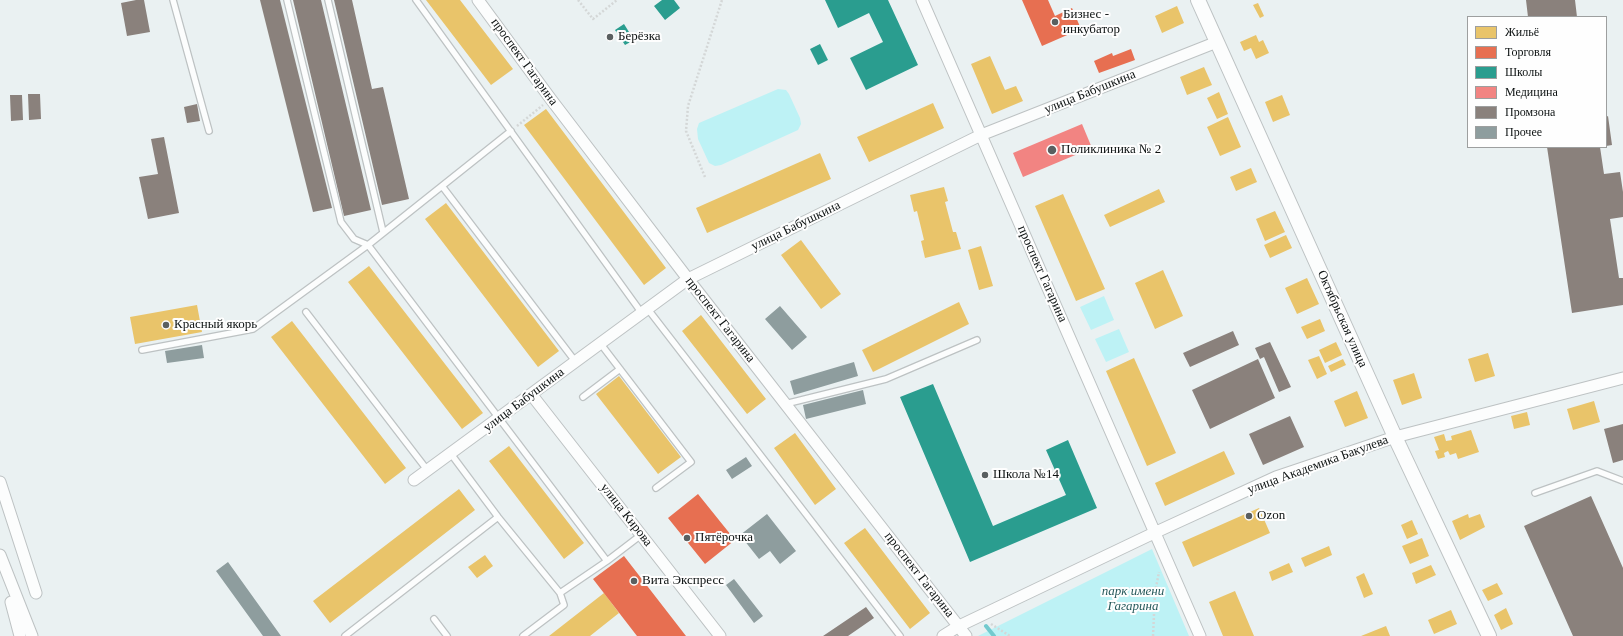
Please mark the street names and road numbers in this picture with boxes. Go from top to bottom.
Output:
street label: проспект Гагарина [487,15,561,109]
street label: улица Бабушкина [1042,67,1138,117]
street label: улица Бабушкина [749,198,843,254]
street label: проспект Гагарина [1014,223,1070,325]
street label: Октябрьская улица [1314,268,1370,370]
street label: проспект Гагарина [682,274,758,366]
street label: улица Бабушкина [480,365,568,435]
street label: улица Академика Бакулева [1246,432,1390,498]
street label: улица Кирова [597,480,655,550]
street label: проспект Гагарина [881,529,957,621]

